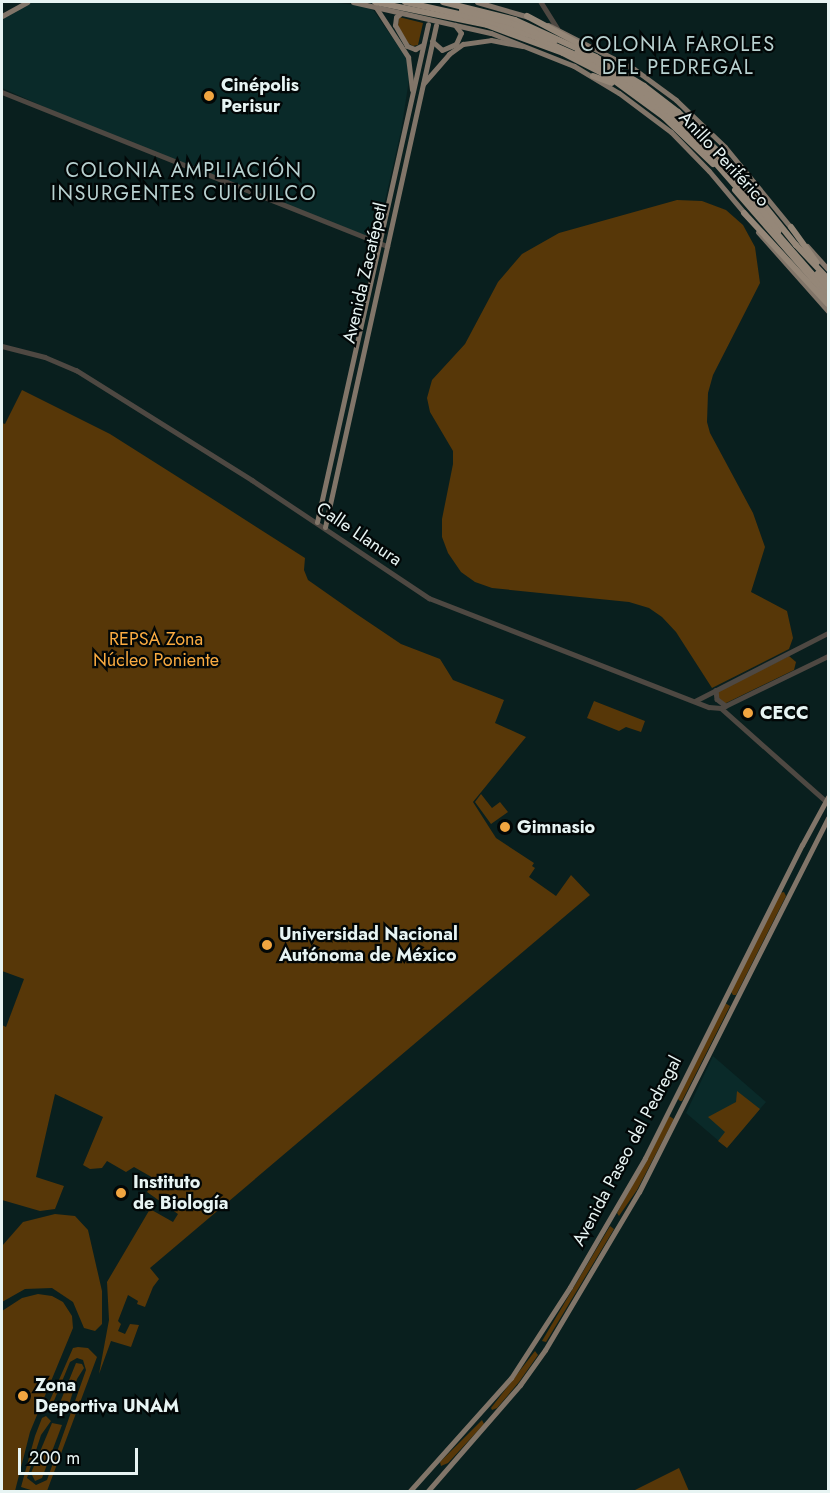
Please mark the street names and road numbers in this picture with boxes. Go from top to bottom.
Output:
street label: Anillo Periférico [674,107,774,211]
street label: Avenida Zacatépetl [338,201,392,345]
street label: Calle Llanura [312,497,406,571]
street label: Avenida Paseo del Pedregal [568,1052,686,1250]

